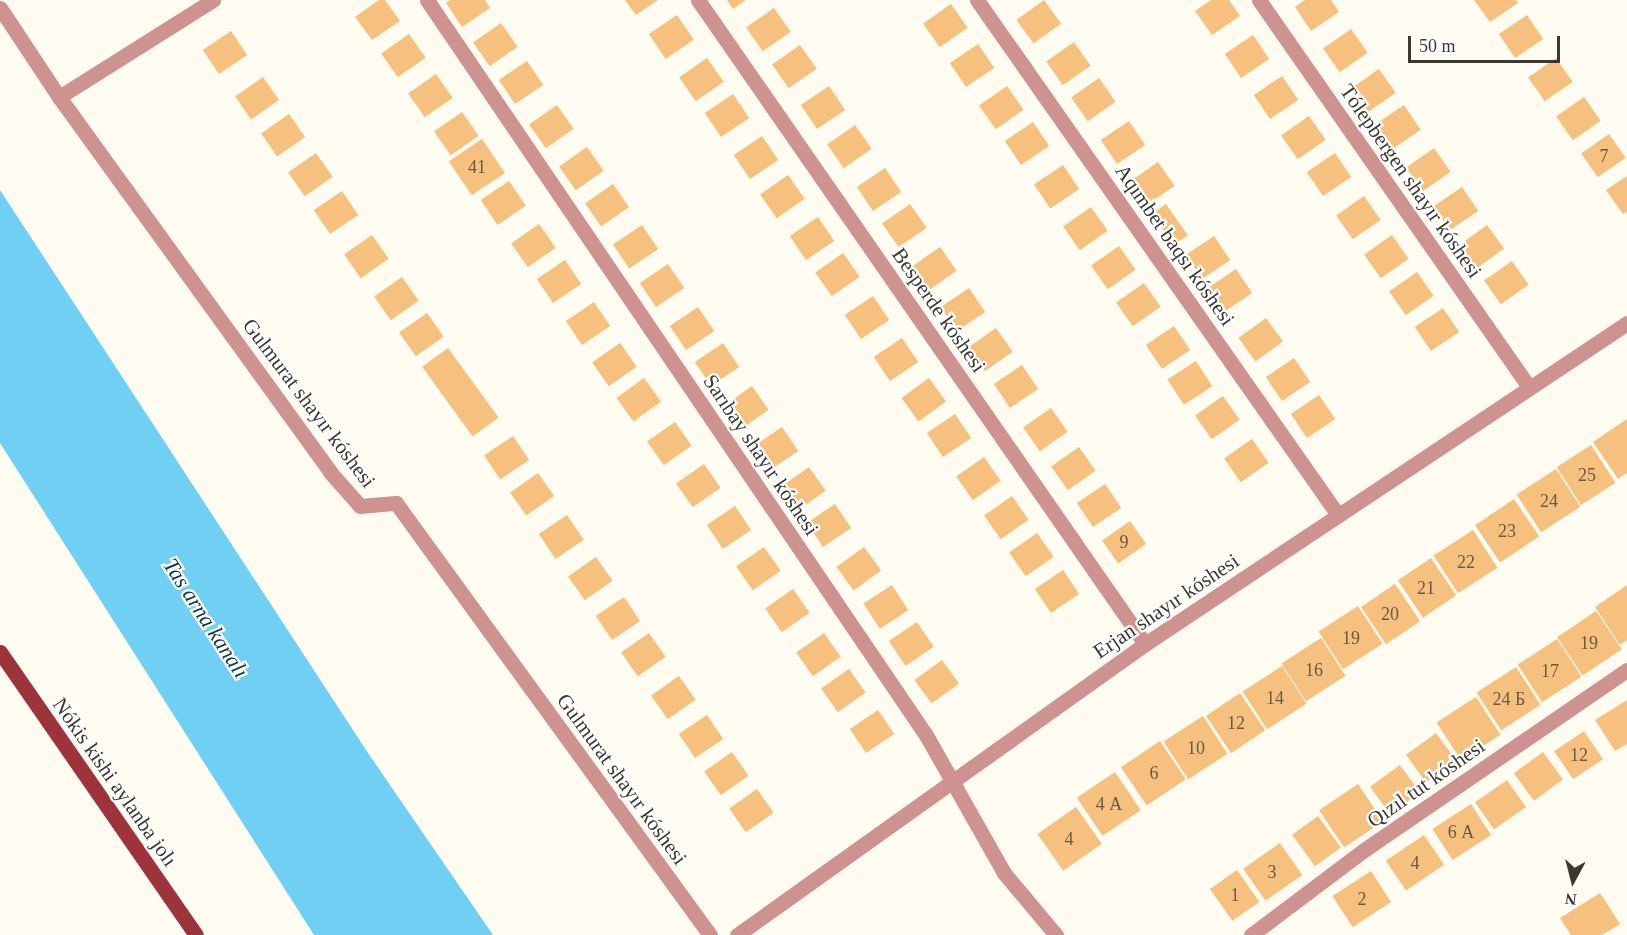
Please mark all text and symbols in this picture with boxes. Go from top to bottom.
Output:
scale bar [1411,24,1562,62]
text: 50 m [1419,36,1456,56]
street label: Tólepbergen shayır kóshesi [1335,79,1487,283]
house number: 7 [1600,145,1608,167]
house number: 41 [468,156,486,178]
street label: Aqımbet baqsı kóshesi [1110,159,1240,331]
street label: Besperde kóshesi [887,243,991,377]
street label: Gulmurat shayır kóshesi [237,313,381,493]
street label: Sarıbay shayır kóshesi [698,370,824,540]
house number: 25 [1578,464,1596,486]
house number: 24 [1540,490,1558,512]
house number: 23 [1498,520,1516,542]
house number: 9 [1120,531,1128,553]
street label: Erjan shayır kóshesi [1088,548,1244,664]
house number: 22 [1457,551,1475,573]
water label: Tas arna kanalı [158,553,254,683]
house number: 21 [1417,577,1435,599]
house number: 20 [1381,603,1399,625]
house number: 19 [1342,627,1360,649]
house number: 19 [1580,632,1598,654]
house number: 16 [1305,659,1323,681]
house number: 17 [1541,660,1559,682]
house number: 14 [1266,687,1284,709]
house number: 24 Б [1493,688,1525,710]
street label: Gulmurat shayır kóshesi [551,689,693,869]
street label: Nókis kishi aylanba jolı [47,693,183,871]
house number: 12 [1227,712,1245,734]
street label: Qızıl tut kóshesi [1362,733,1490,833]
house number: 10 [1187,737,1205,759]
house number: 12 [1570,744,1588,766]
house number: 6 [1150,762,1158,784]
house number: 4 А [1096,793,1122,815]
house number: 6 А [1448,821,1474,843]
house number: 4 [1064,828,1074,850]
north arrow [1543,851,1603,911]
house number: 4 [1410,852,1420,874]
house number: 3 [1268,861,1276,883]
house number: 1 [1230,884,1240,906]
house number: 2 [1358,888,1366,910]
text: N [1564,890,1578,909]

